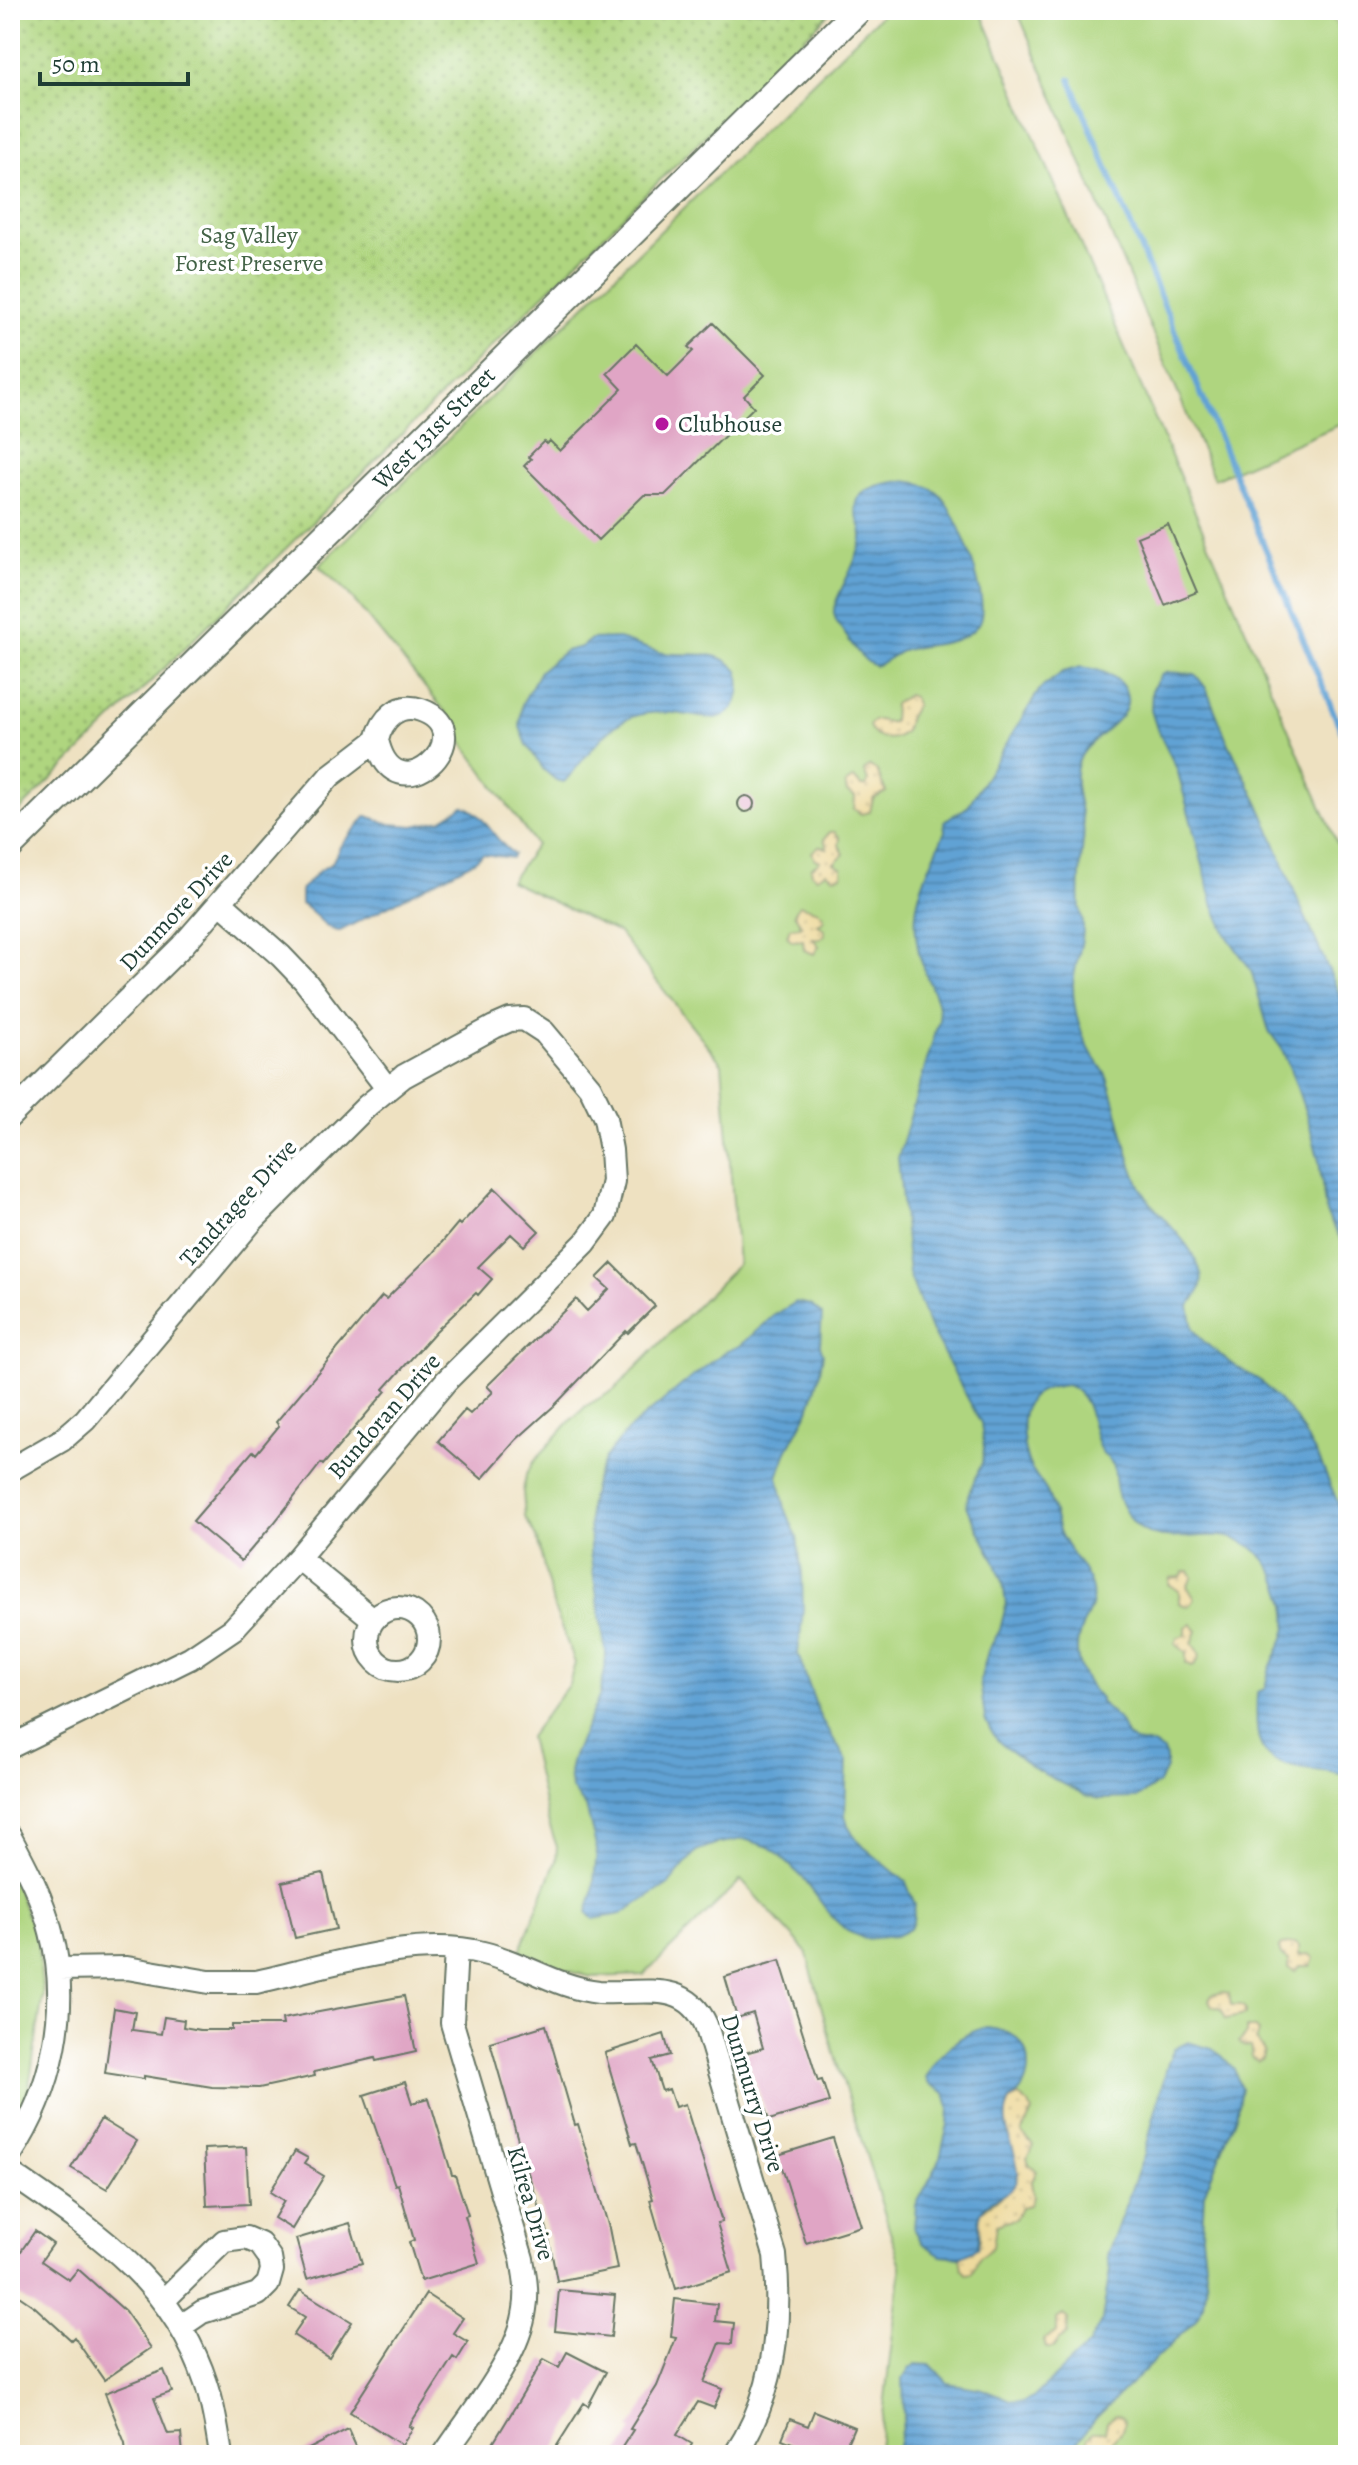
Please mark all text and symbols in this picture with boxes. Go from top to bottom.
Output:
scale bar [40,36,188,86]
text: 50 m [52,48,100,80]
park label: Sag Valley Forest Preserve [175,219,323,279]
street label: West 131st Street [365,360,502,497]
place label: Clubhouse [678,408,782,440]
marker: Clubhouse [653,415,671,433]
street label: Dunmore Drive [112,844,240,978]
street label: Tandragee Drive [172,1132,304,1274]
street label: Bundoran Drive [320,1346,448,1486]
street label: Dunmurry Drive [714,2010,792,2176]
street label: Kilrea Drive [499,2142,563,2264]

